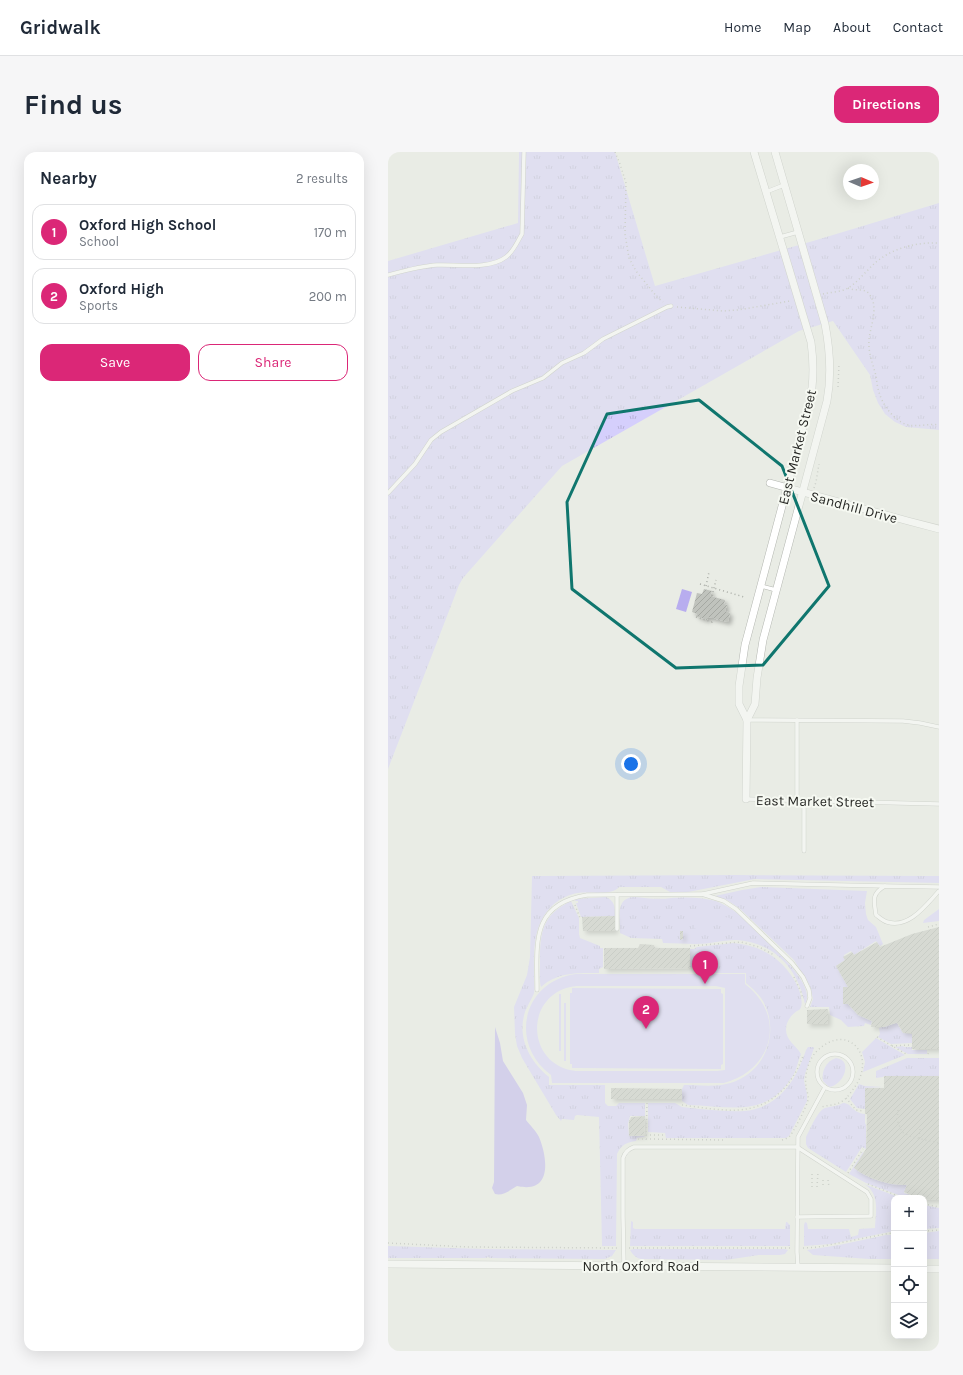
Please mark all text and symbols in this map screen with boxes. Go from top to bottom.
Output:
text: Gridwalk [20,17,101,39]
text: Home [724,19,761,36]
text: Map [783,19,811,36]
text: About [833,19,871,36]
text: Contact [893,19,943,36]
button: Directions [834,86,939,123]
text: Find us [24,88,123,121]
north arrow [843,164,879,200]
text: Nearby [40,168,97,188]
text: 2 results [296,171,348,186]
text: Oxford High School [79,216,216,234]
text: 1 [52,225,56,240]
text: 170 m [314,225,347,240]
text: School [79,234,119,249]
text: Oxford High [79,280,164,298]
text: 2 [50,289,58,304]
text: 200 m [309,289,347,304]
text: Sports [79,298,118,313]
button: Save [40,344,190,381]
button: Share [198,344,348,381]
street label: East Market Street [775,388,820,507]
street label: Sandhill Drive [808,488,899,527]
your location [621,754,641,774]
street label: East Market Street [756,792,874,811]
pin: 1 [692,951,718,984]
pin: 2 [633,996,659,1029]
map controls [891,1195,927,1339]
button: + [891,1195,927,1231]
button: − [891,1231,927,1267]
street label: North Oxford Road [583,1258,699,1275]
button: locate [891,1267,927,1303]
button: layers [891,1303,927,1339]

